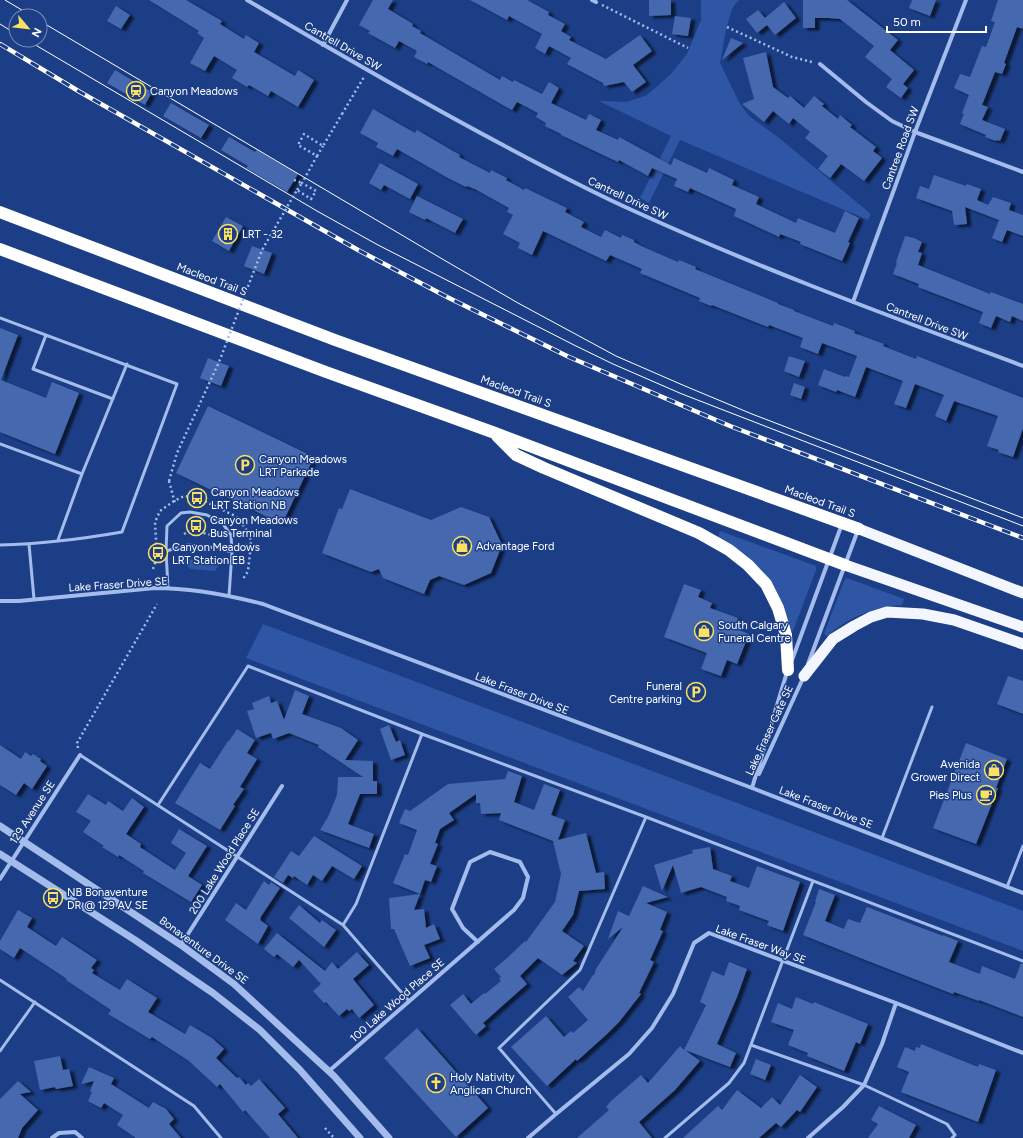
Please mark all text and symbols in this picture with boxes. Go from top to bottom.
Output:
north arrow [8,8,48,48]
scale bar [887,8,986,34]
text: 50 m [893,15,921,29]
street label: Cantrell Drive SW [302,19,384,74]
text: N [29,26,44,39]
station icon: Canyon Meadows [125,80,147,102]
place label: Canyon Meadows [150,85,238,98]
street label: Cantree Road SW [879,104,922,192]
street label: Cantrell Drive SW [586,174,670,223]
building icon: LRT - 32 [217,223,239,245]
place label: LRT - 32 [242,228,283,241]
street label: Macleod Trail S [175,260,249,299]
street label: Cantrell Drive SW [884,300,970,343]
street label: Macleod Trail S [479,373,553,410]
place label: Canyon Meadows LRT Parkade [259,453,347,479]
parking icon: Canyon Meadows LRT Parkade [234,454,256,476]
street label: Macleod Trail S [783,483,857,520]
place label: Canyon Meadows LRT Station NB [211,486,299,512]
bus stop icon: Canyon Meadows LRT Station NB [186,487,208,509]
place label: Canyon Meadows Bus Terminal [210,514,298,540]
bus stop icon: Canyon Meadows Bus Terminal [185,515,207,537]
shop icon: Advantage Ford [451,535,473,557]
place label: Advantage Ford [476,540,555,553]
place label: Canyon Meadows LRT Station EB [172,541,260,567]
bus stop icon: Canyon Meadows LRT Station EB [147,542,169,564]
street label: Lake Fraser Drive SE [68,575,168,594]
place label: South Calgary Funeral Centre [718,619,791,645]
shop icon: South Calgary Funeral Centre [693,620,715,642]
street label: Lake Fraser Drive SE [473,670,571,717]
place label: Funeral Centre parking [609,680,682,706]
parking icon: Funeral Centre parking [685,681,707,703]
street label: Lake Fraser Gate SE [743,683,796,777]
place label: Avenida Grower Direct [911,758,980,784]
shop icon: Avenida Grower Direct [983,759,1005,781]
street label: 129 Avenue SE [7,778,58,846]
street label: Lake Fraser Drive SE [777,784,875,831]
cafe icon: Pies Plus [975,784,997,806]
place label: Pies Plus [929,789,972,802]
street label: 200 Lake Wood Place SE [186,806,262,917]
place label: NB Bonaventure DR @ 129 AV SE [67,886,148,912]
bus stop icon: NB Bonaventure DR @ 129 AV SE [42,887,64,909]
street label: Bonaventure Drive SE [157,914,251,987]
street label: Lake Fraser Way SE [714,922,808,967]
street label: 100 Lake Wood Place SE [347,956,447,1045]
place label: Holy Nativity Anglican Church [450,1071,531,1097]
church icon: Holy Nativity Anglican Church [425,1072,447,1094]

